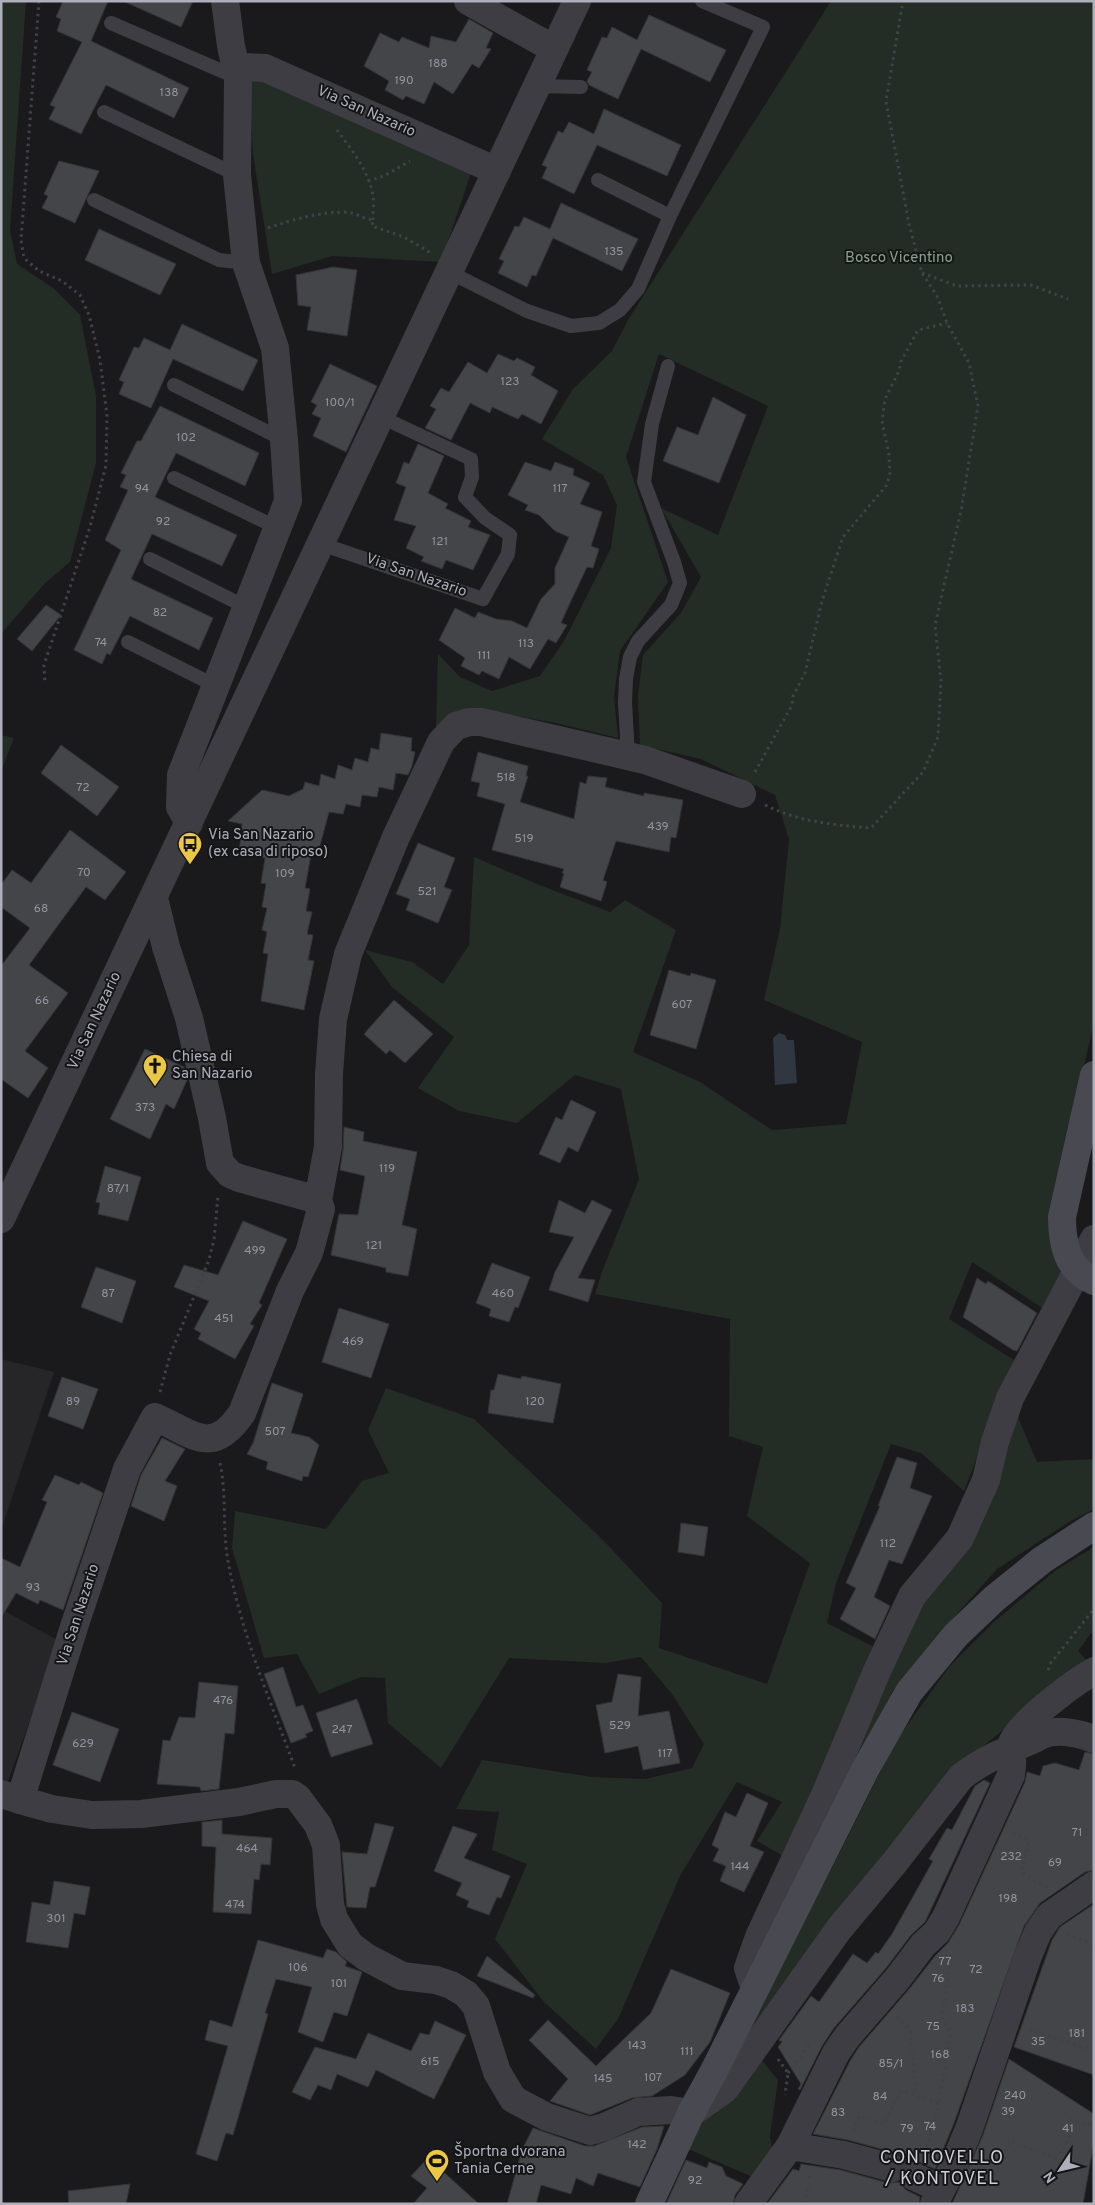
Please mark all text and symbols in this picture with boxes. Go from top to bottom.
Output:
house number: 188 [428,56,448,72]
house number: 190 [394,73,414,89]
street label: Via San Nazario [314,82,418,142]
house number: 138 [159,85,179,101]
house number: 135 [604,244,624,260]
park label: Bosco Vicentino [845,249,953,268]
house number: 123 [500,374,520,390]
house number: 100/1 [325,395,355,411]
house number: 102 [176,430,196,446]
house number: 94 [135,481,149,497]
house number: 117 [552,481,568,497]
house number: 92 [156,514,170,530]
house number: 121 [432,534,448,550]
street label: Via San Nazario [363,550,469,602]
house number: 82 [153,605,167,621]
house number: 74 [95,635,107,651]
house number: 113 [518,636,534,652]
house number: 111 [477,648,491,664]
house number: 518 [496,770,516,786]
house number: 72 [76,780,90,796]
house number: 439 [647,819,669,835]
place label: Via San Nazario (ex casa di riposo) [208,826,328,862]
bus stop icon: Via San Nazario (ex casa di riposo) [177,831,203,865]
house number: 519 [514,831,534,847]
house number: 70 [77,865,91,881]
house number: 109 [275,866,295,882]
house number: 521 [417,884,437,900]
house number: 68 [34,901,48,917]
street label: Via San Nazario [64,969,126,1073]
house number: 66 [35,993,49,1009]
house number: 607 [672,997,692,1013]
place label: Chiesa di San Nazario [172,1048,253,1084]
church icon: Chiesa di San Nazario [142,1053,168,1087]
house number: 373 [135,1100,155,1116]
house number: 119 [379,1161,395,1177]
house number: 87/1 [107,1181,129,1197]
house number: 121 [366,1238,382,1254]
house number: 499 [244,1243,266,1259]
house number: 87 [101,1286,115,1302]
house number: 460 [492,1286,514,1302]
house number: 451 [214,1311,234,1327]
house number: 469 [342,1334,364,1350]
house number: 89 [66,1394,80,1410]
house number: 120 [525,1394,545,1410]
house number: 507 [264,1424,286,1440]
house number: 112 [880,1536,896,1552]
street label: Via San Nazario [54,1562,104,1668]
house number: 93 [26,1580,40,1596]
house number: 476 [213,1693,233,1709]
house number: 529 [609,1718,631,1734]
house number: 247 [332,1722,352,1738]
house number: 629 [72,1736,94,1752]
house number: 117 [657,1746,673,1762]
house number: 71 [1072,1825,1082,1841]
house number: 464 [236,1841,258,1857]
house number: 232 [1000,1849,1022,1865]
house number: 69 [1048,1855,1062,1871]
house number: 144 [730,1859,750,1875]
house number: 198 [999,1891,1017,1907]
house number: 474 [225,1897,245,1913]
house number: 301 [46,1911,66,1927]
house number: 77 [939,1954,951,1970]
house number: 106 [288,1960,308,1976]
house number: 72 [969,1962,983,1978]
house number: 76 [932,1971,944,1987]
house number: 101 [331,1976,347,1992]
house number: 183 [955,2001,975,2017]
house number: 75 [926,2019,940,2035]
house number: 181 [1069,2026,1085,2042]
house number: 35 [1031,2034,1045,2050]
house number: 143 [628,2038,646,2054]
house number: 111 [680,2044,694,2060]
house number: 168 [931,2047,949,2063]
house number: 615 [420,2054,440,2070]
house number: 85/1 [878,2056,904,2072]
house number: 107 [644,2070,662,2086]
house number: 145 [593,2071,613,2087]
house number: 240 [1004,2088,1026,2104]
house number: 84 [873,2089,887,2105]
house number: 39 [1001,2104,1015,2120]
house number: 83 [831,2105,845,2121]
house number: 74 [924,2119,936,2135]
house number: 79 [900,2121,914,2137]
house number: 41 [1062,2121,1074,2137]
house number: 142 [627,2137,647,2153]
place label: Športna dvorana Tania Cerne [454,2141,565,2179]
north arrow [1035,2145,1085,2195]
district label: CONTOVELLO / KONTOVEL [880,2147,1004,2191]
sports icon: Športna dvorana Tania Cerne [424,2148,450,2182]
text: N [1041,2168,1060,2186]
house number: 92 [688,2173,702,2189]

